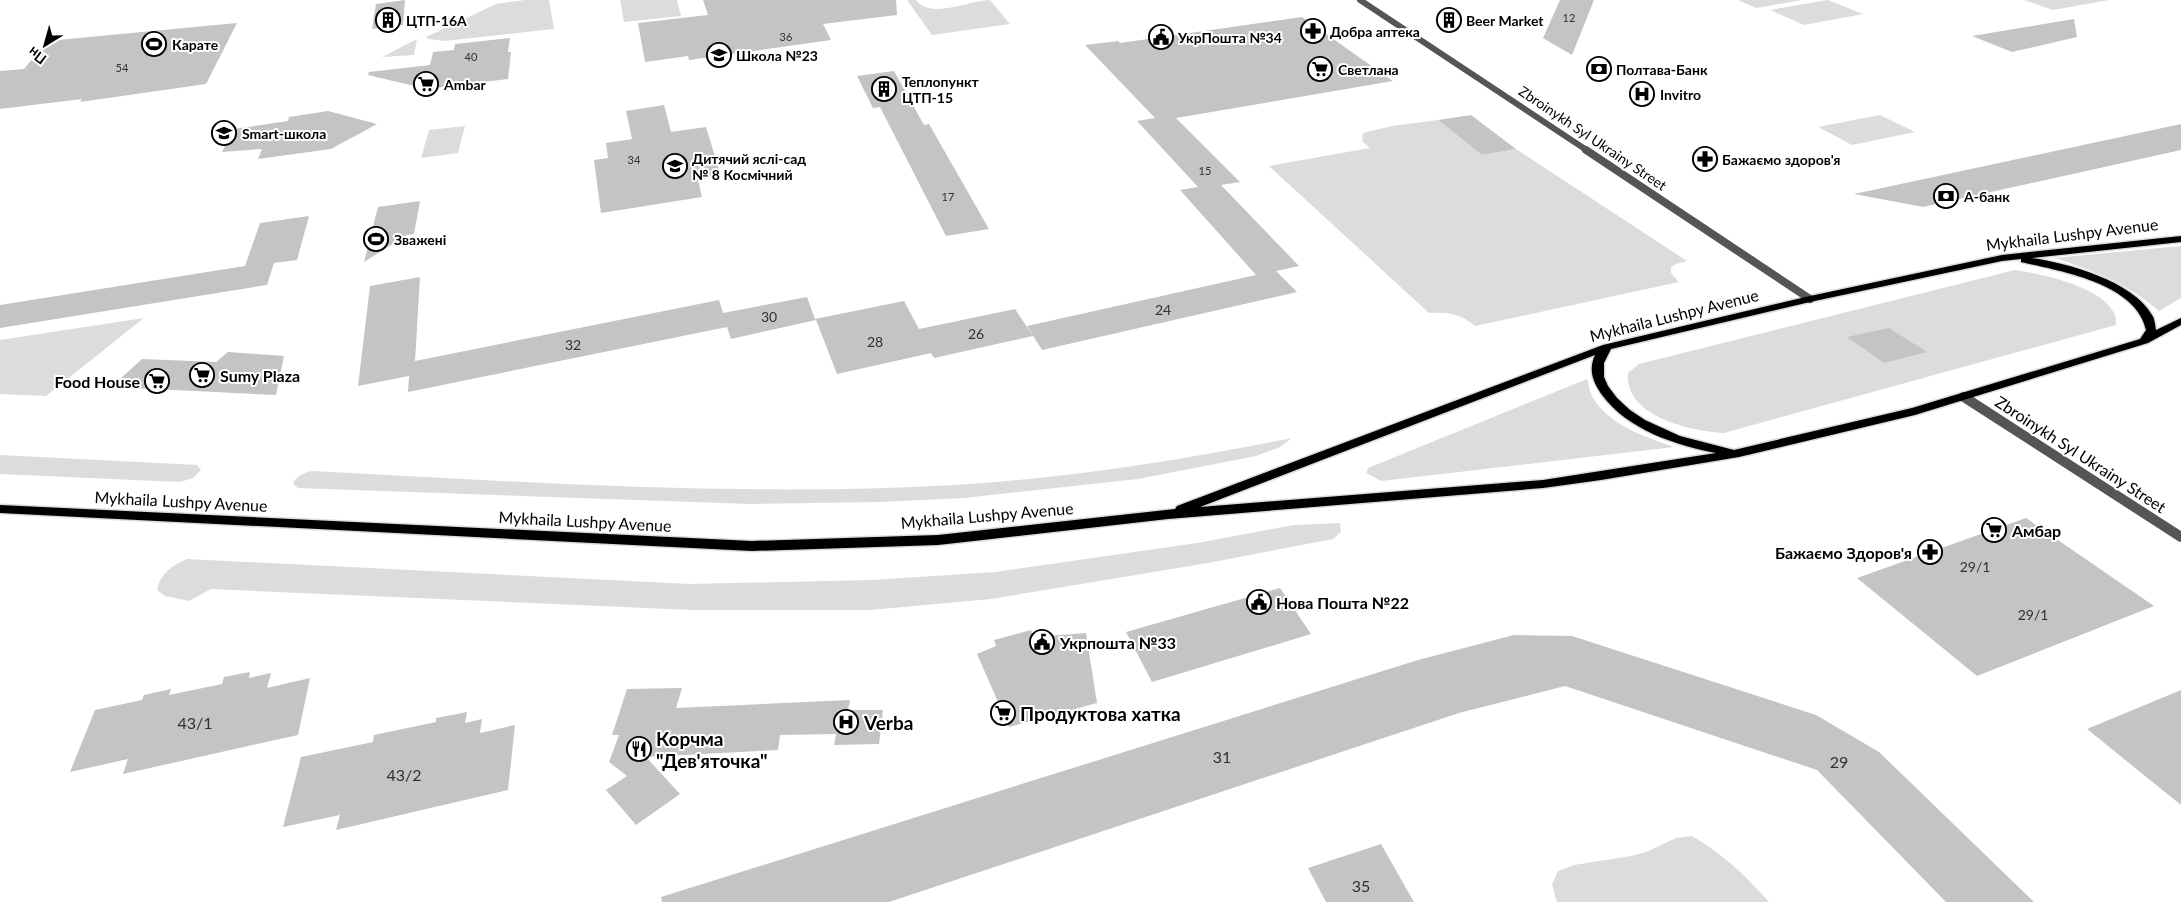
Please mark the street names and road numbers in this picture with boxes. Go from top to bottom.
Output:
street label: Zbroinykh Syl Ukrainy Street [1516,82,1670,194]
street label: Mykhaila Lushpy Avenue [1985,214,2159,254]
street label: Mykhaila Lushpy Avenue [1588,285,1760,345]
street label: Zbroinykh Syl Ukrainy Street [1992,392,2170,516]
street label: Mykhaila Lushpy Avenue [94,487,268,515]
street label: Mykhaila Lushpy Avenue [900,498,1074,532]
street label: Mykhaila Lushpy Avenue [498,507,672,535]

